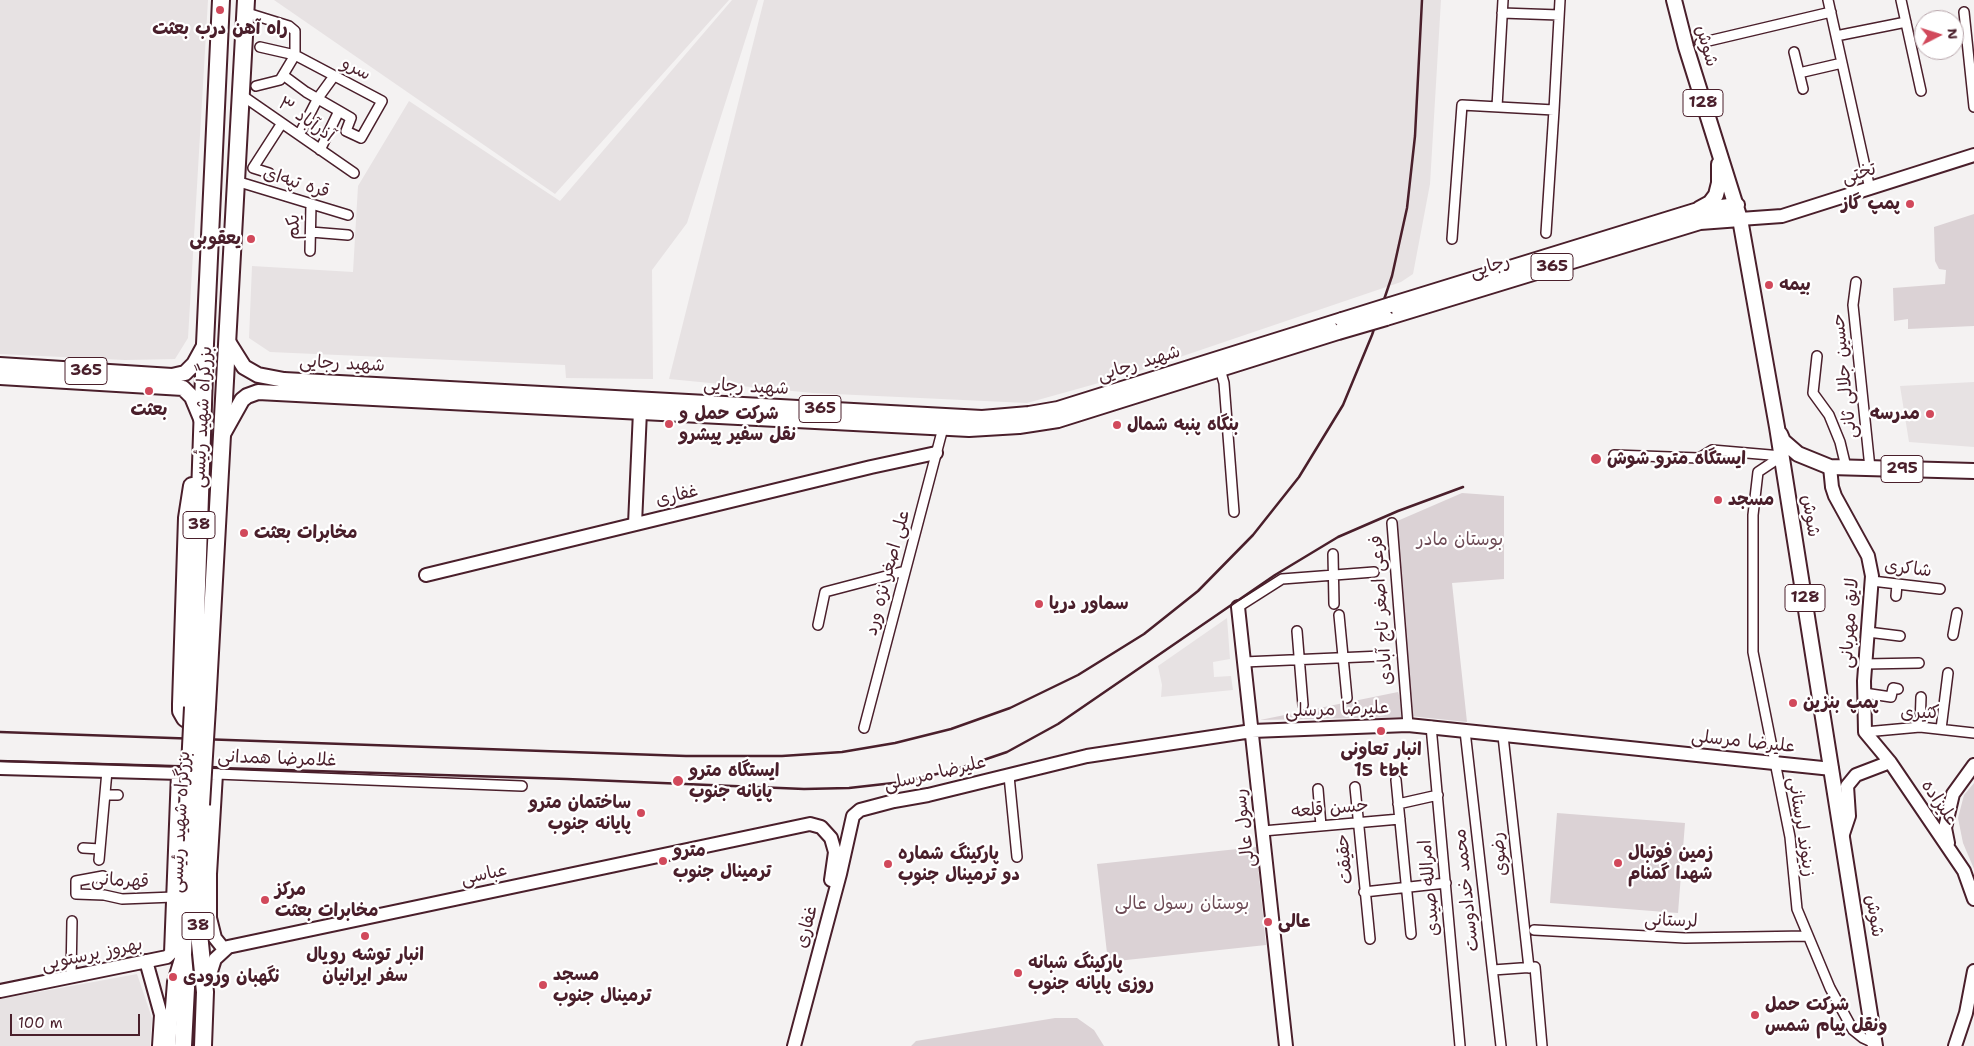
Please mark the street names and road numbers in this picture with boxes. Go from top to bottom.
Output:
street label: شوش [1690,23,1722,69]
street label: سرو [338,52,374,86]
road number: 128 [1683,90,1723,116]
street label: ۳ آذرآباد [274,93,338,147]
street label: تختی [1839,159,1879,189]
street label: قره تپه‌ای [260,163,332,203]
street label: یکم [283,214,305,240]
street label: رجایی [1467,251,1513,283]
road number: 365 [1531,253,1573,280]
street label: حسین جلالی ثانی [1828,312,1862,440]
street label: شهید رجایی [1095,341,1183,387]
street label: بزرگراه شهید رئیسی [188,346,218,488]
street label: شهید رجایی [299,351,385,377]
road number: 365 [65,358,107,384]
street label: شهید رجایی [703,374,789,400]
road number: 365 [799,396,841,422]
road number: 295 [1881,456,1923,482]
street label: غفاری [654,480,700,512]
street label: شوش [1796,493,1824,539]
street label: علی اصغر نژه ورد [861,508,915,638]
road number: 38 [183,512,215,538]
street label: فرعی اصغر تاج آبادی [1366,534,1398,686]
street label: شاکری [1883,555,1933,583]
street label: لایق مهربانی [1836,577,1864,669]
road number: 128 [1785,584,1825,612]
street label: علیرضا مرسلی [1285,697,1389,723]
street label: کثیری [1900,702,1940,724]
street label: علیرضا مرسلی [1690,726,1796,758]
street label: غلامرضا همدانی [217,746,337,772]
street label: بزرگراه شهید رئیسی [166,751,196,893]
street label: علیرضا مرسلی [882,752,988,796]
street label: زینوند لرستانی [1782,775,1820,879]
street label: علیزاده [1916,776,1962,830]
street label: رسول عالی [1229,787,1261,869]
street label: حسن قلعه [1290,795,1370,823]
street label: محمد خدادوست [1450,827,1484,953]
street label: رضوی [1487,831,1513,877]
street label: حقیقت [1332,833,1358,885]
street label: امرالله صیدی [1415,839,1445,937]
street label: عباسی [459,860,509,890]
street label: قهرمانی [91,869,149,893]
street label: شوش [1860,893,1888,939]
street label: غفاری [791,903,823,951]
street label: لرستانی [1644,909,1698,933]
road number: 38 [182,912,214,939]
street label: بهروز پرستویی [39,934,145,976]

